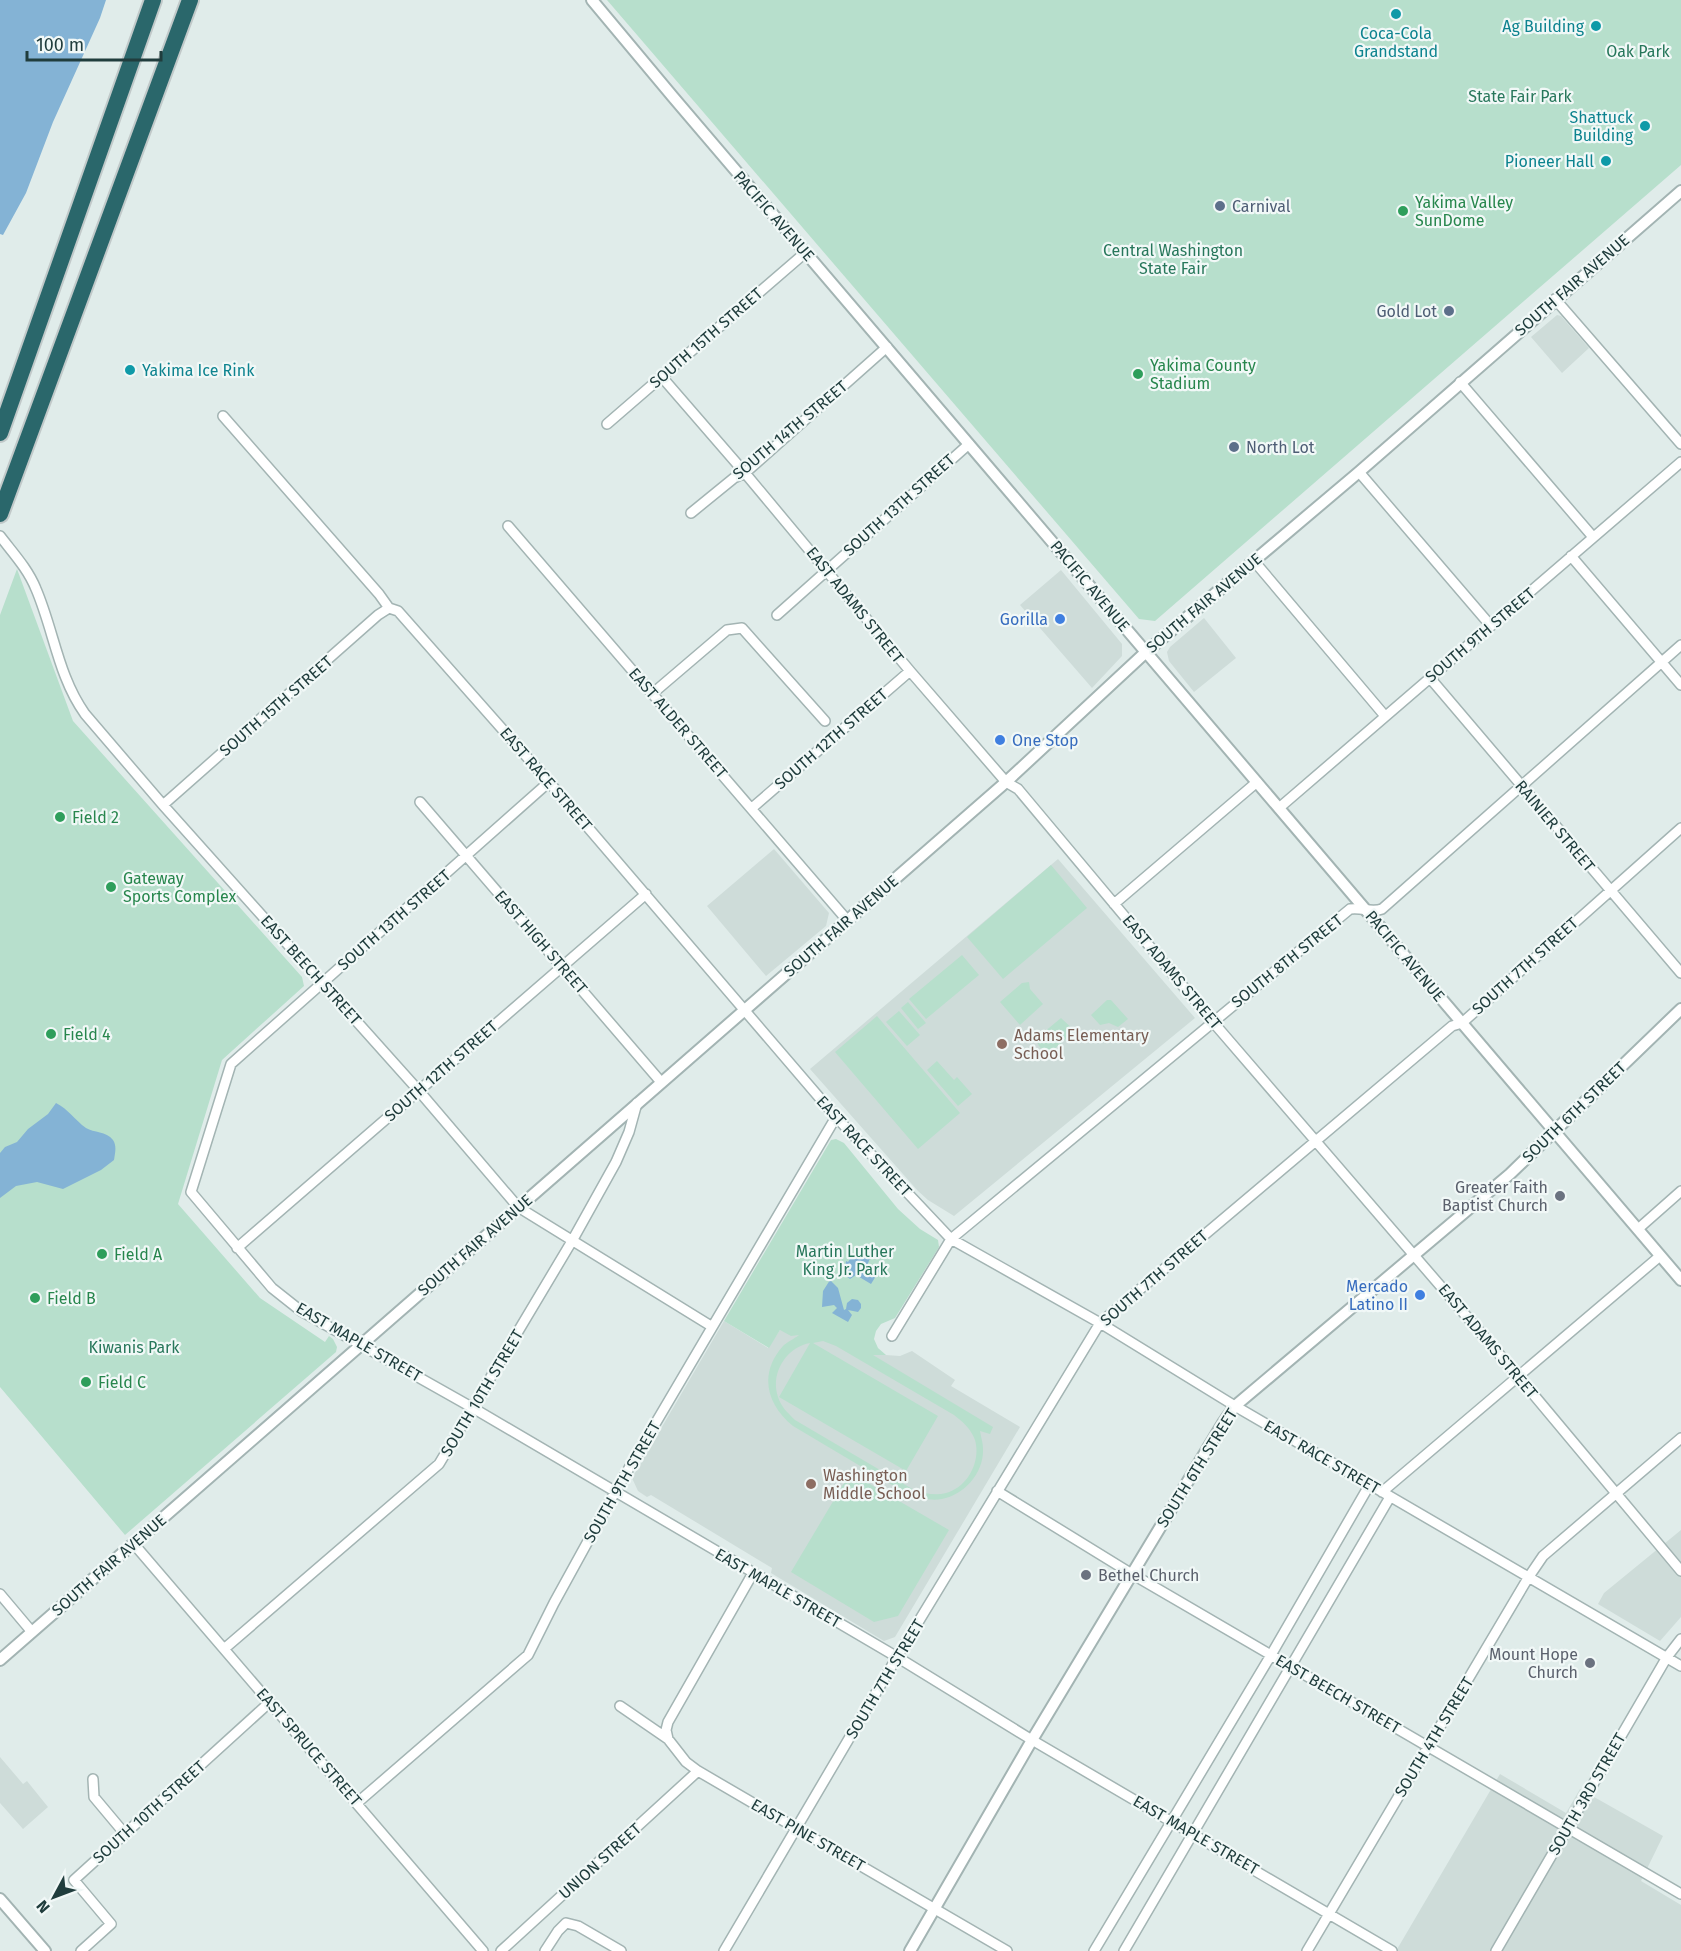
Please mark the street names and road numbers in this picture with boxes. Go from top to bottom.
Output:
street label: PACIFIC AVENUE [730,167,818,265]
street label: SOUTH FAIR AVENUE [1511,230,1633,340]
street label: SOUTH 15TH STREET [646,283,767,392]
street label: SOUTH 14TH STREET [729,376,852,483]
street label: SOUTH 13TH STREET [839,449,959,560]
street label: PACIFIC AVENUE [1046,537,1134,635]
street label: EAST ADAMS STREET [802,543,908,667]
street label: SOUTH FAIR AVENUE [1142,549,1266,657]
street label: SOUTH 9TH STREET [1421,583,1539,686]
street label: SOUTH 15TH STREET [216,651,337,760]
street label: EAST ALDER STREET [625,664,732,783]
street label: SOUTH 12TH STREET [771,684,892,793]
street label: EAST RACE STREET [496,723,597,835]
street label: RAINIER STREET [1511,776,1599,876]
street label: SOUTH 13TH STREET [334,865,455,974]
street label: SOUTH FAIR AVENUE [780,871,902,981]
street label: EAST HIGH STREET [491,886,592,998]
street label: PACIFIC AVENUE [1361,907,1449,1005]
street label: SOUTH 8TH STREET [1228,910,1347,1012]
street label: EAST BEECH STREET [257,911,366,1029]
street label: EAST ADAMS STREET [1118,911,1226,1034]
street label: SOUTH 7TH STREET [1468,913,1582,1019]
street label: SOUTH 12TH STREET [381,1016,502,1125]
street label: SOUTH 6TH STREET [1518,1057,1630,1166]
street label: EAST RACE STREET [812,1092,916,1201]
street label: SOUTH FAIR AVENUE [414,1190,536,1300]
street label: SOUTH 7TH STREET [1096,1226,1212,1330]
street label: EAST ADAMS STREET [1434,1280,1542,1403]
street label: EAST MAPLE STREET [293,1298,426,1386]
street label: SOUTH 10TH STREET [437,1326,528,1460]
street label: SOUTH 6TH STREET [1153,1404,1242,1531]
street label: EAST RACE STREET [1261,1416,1384,1498]
street label: SOUTH 9TH STREET [580,1417,665,1546]
street label: SOUTH FAIR AVENUE [48,1510,170,1620]
street label: EAST MAPLE STREET [712,1544,845,1632]
street label: SOUTH 7TH STREET [842,1615,929,1742]
street label: EAST BEECH STREET [1272,1651,1404,1738]
street label: SOUTH 4TH STREET [1391,1673,1478,1800]
street label: EAST SPRUCE STREET [253,1684,366,1810]
street label: SOUTH 3RD STREET [1544,1729,1630,1858]
street label: SOUTH 10TH STREET [89,1756,209,1867]
street label: EAST MAPLE STREET [1130,1791,1263,1879]
street label: EAST PINE STREET [748,1795,869,1876]
street label: UNION STREET [555,1819,646,1903]

